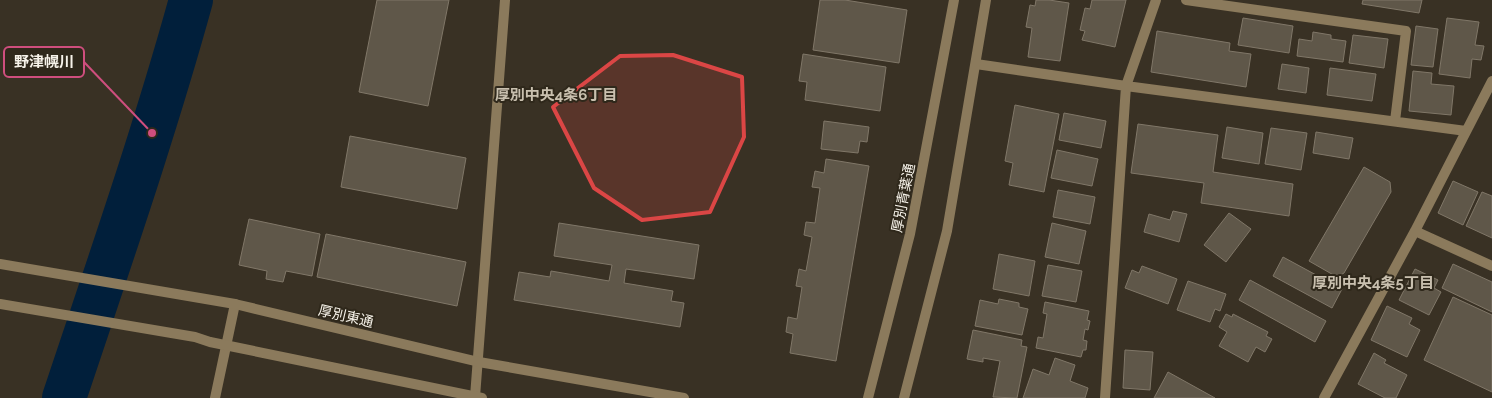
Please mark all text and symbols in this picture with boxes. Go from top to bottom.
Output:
callout: 野津幌川 [4,47,84,77]
text: 野津幌川 [14,53,74,71]
district label: 厚別中央4条6丁目 [495,86,617,104]
street label: 厚別青葉通 [888,162,918,234]
district label: 厚別中央4条5丁目 [1312,274,1434,292]
street label: 厚別東通 [317,302,375,330]

